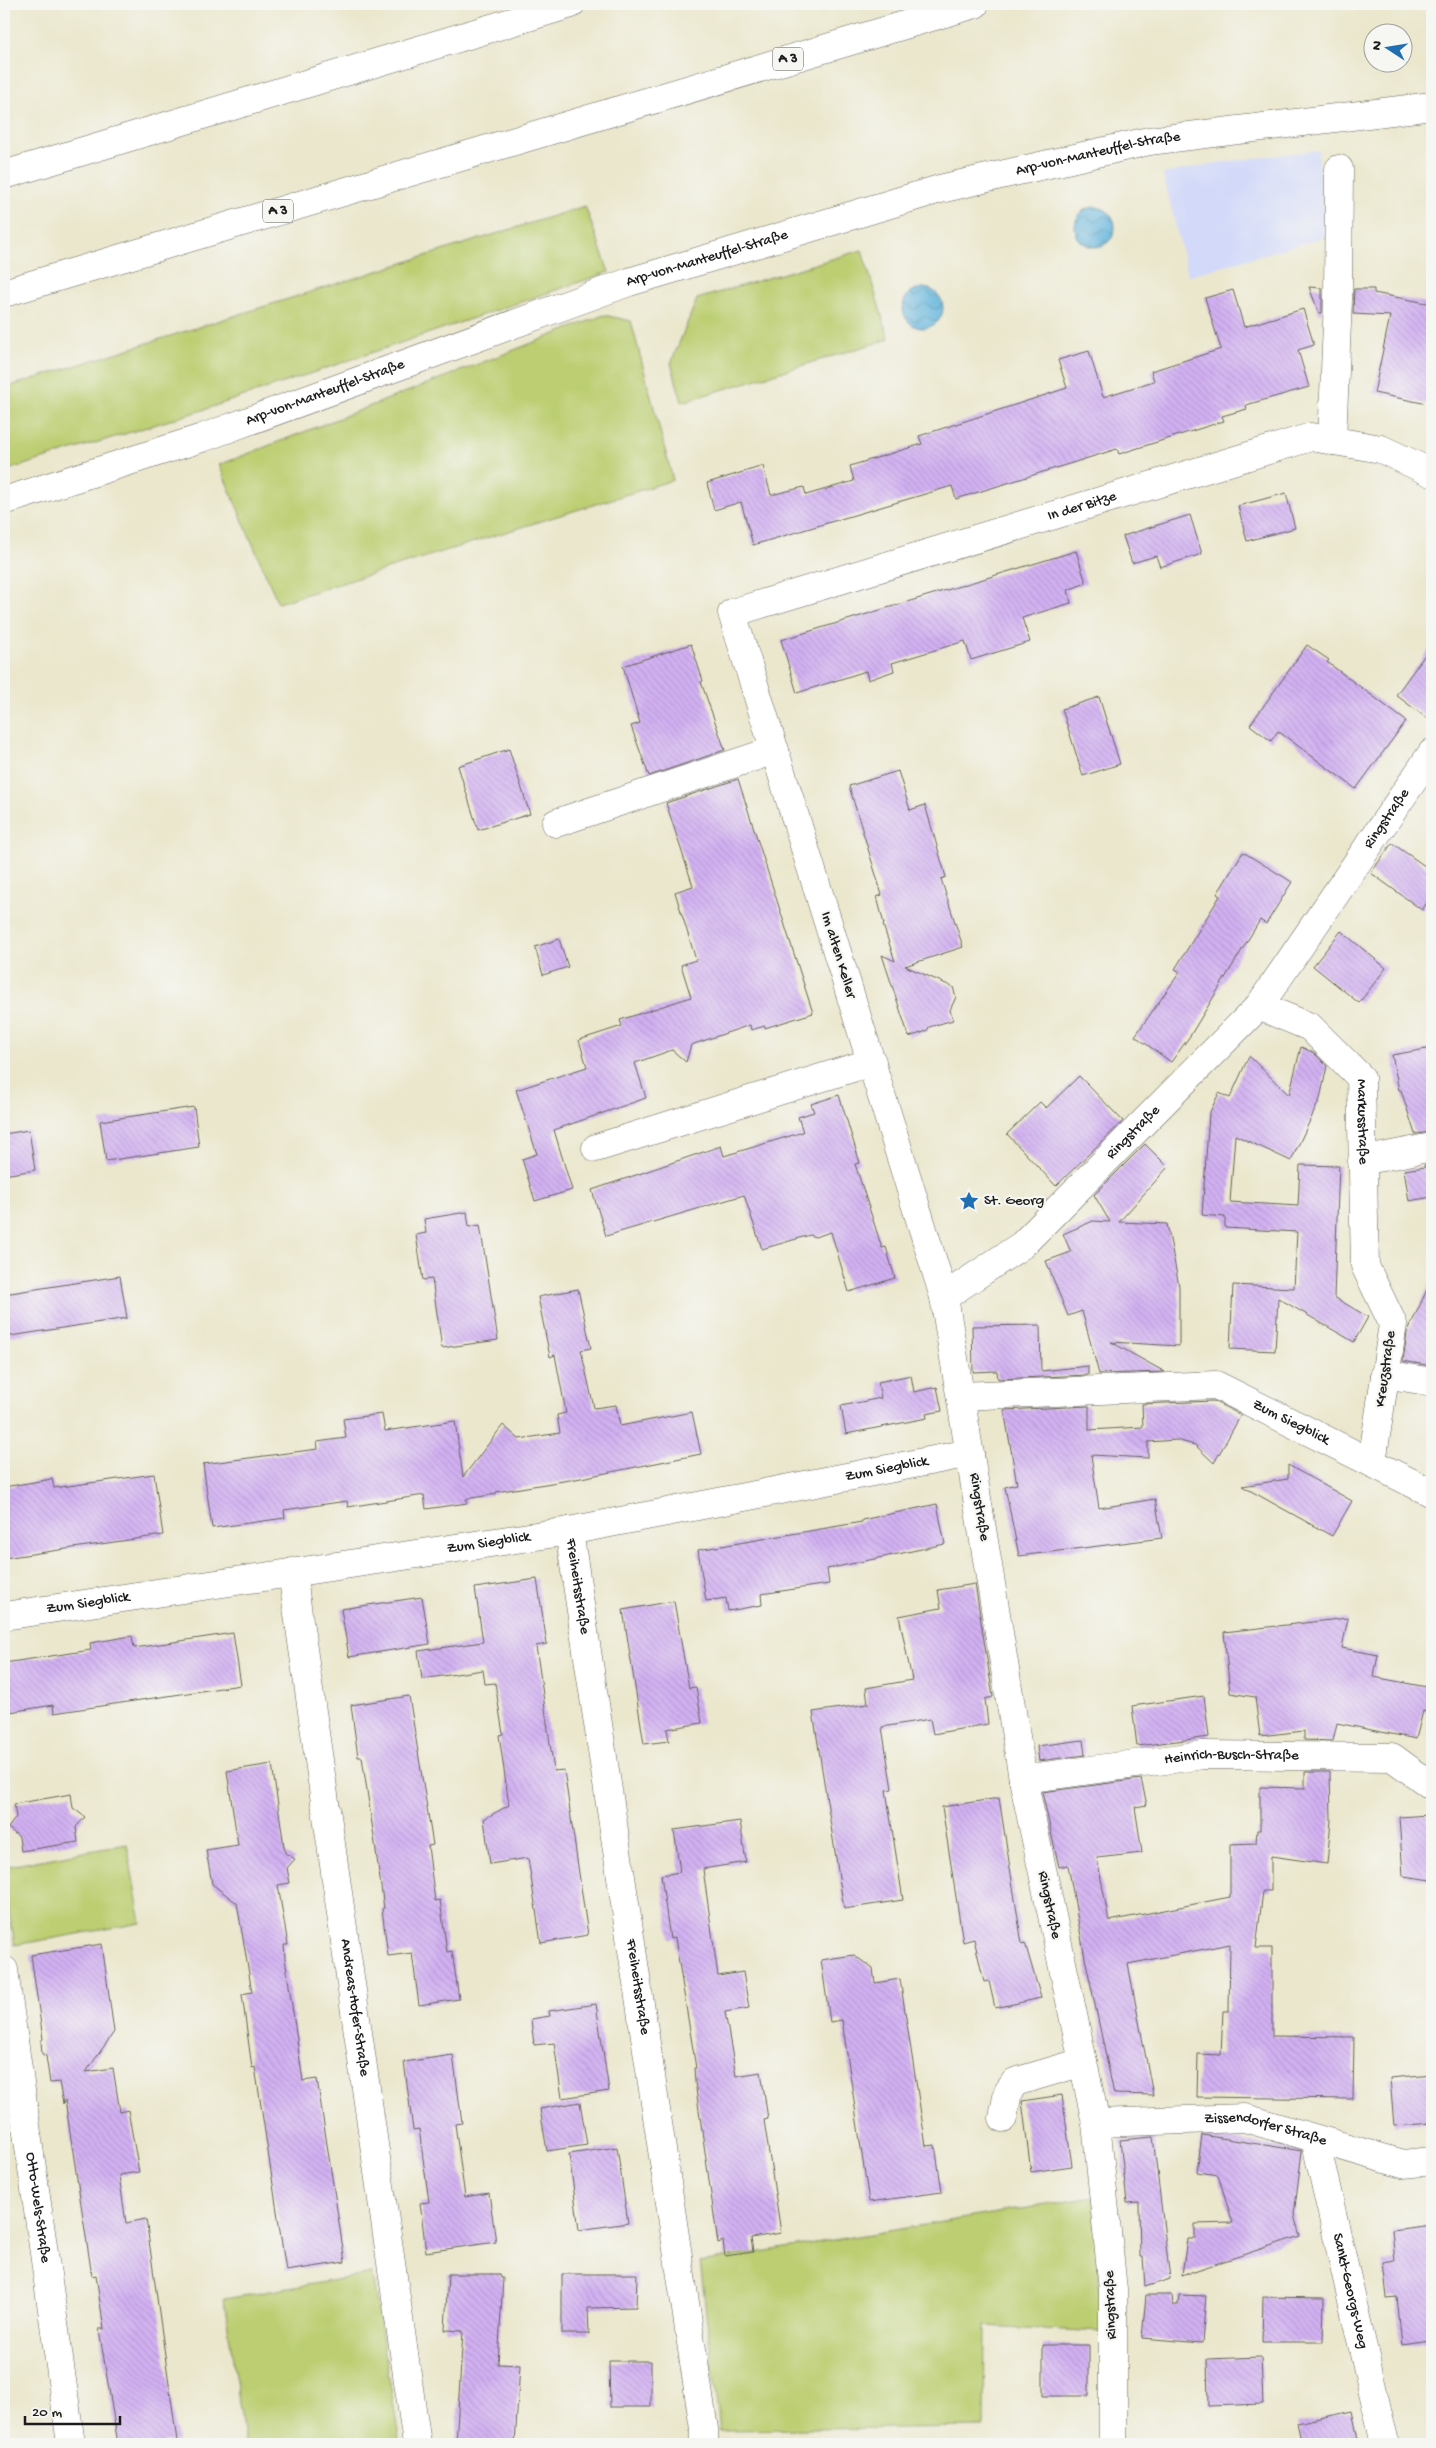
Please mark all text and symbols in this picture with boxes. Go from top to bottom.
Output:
north arrow [1364,22,1414,72]
text: N [1368,40,1387,52]
road number: A 3 [773,48,803,70]
street label: Arp-von-Manteuffel-Straße [1014,128,1182,180]
road number: A 3 [263,200,293,222]
street label: Arp-von-Manteuffel-Straße [624,226,790,291]
street label: Arp-von-Manteuffel-Straße [243,356,407,430]
street label: In der Bitze [1045,488,1119,526]
street label: Ringstraße [1360,785,1414,852]
street label: Im alten Keller [816,909,860,1002]
street label: Markusstraße [1352,1079,1372,1165]
street label: Ringstraße [1103,1102,1164,1163]
place icon: St. Georg [958,1190,980,1212]
place label: St. Georg [984,1192,1044,1210]
street label: Kreuzstraße [1372,1329,1400,1408]
street label: Zum Siegblick [1249,1396,1334,1450]
street label: Zum Siegblick [844,1452,931,1486]
street label: Ringstraße [965,1472,993,1543]
street label: Zum Siegblick [446,1528,533,1558]
street label: Freiheitsstraße [561,1536,593,1636]
street label: Zum Siegblick [45,1588,132,1618]
street label: Heinrich-Busch-Straße [1163,1746,1299,1769]
street label: Ringstraße [1033,1869,1065,1941]
street label: Freiheitsstraße [621,1937,654,2036]
street label: Andreas-Hofer-Straße [336,1938,373,2078]
street label: Zissendorfer Straße [1204,2109,1329,2150]
street label: Otto-Wels-Straße [21,2151,54,2264]
street label: Sankt-Georgs-Weg [1328,2231,1372,2351]
street label: Ringstraße [1101,2270,1121,2340]
scale bar [25,2393,120,2425]
text: 20 m [32,2404,62,2422]

